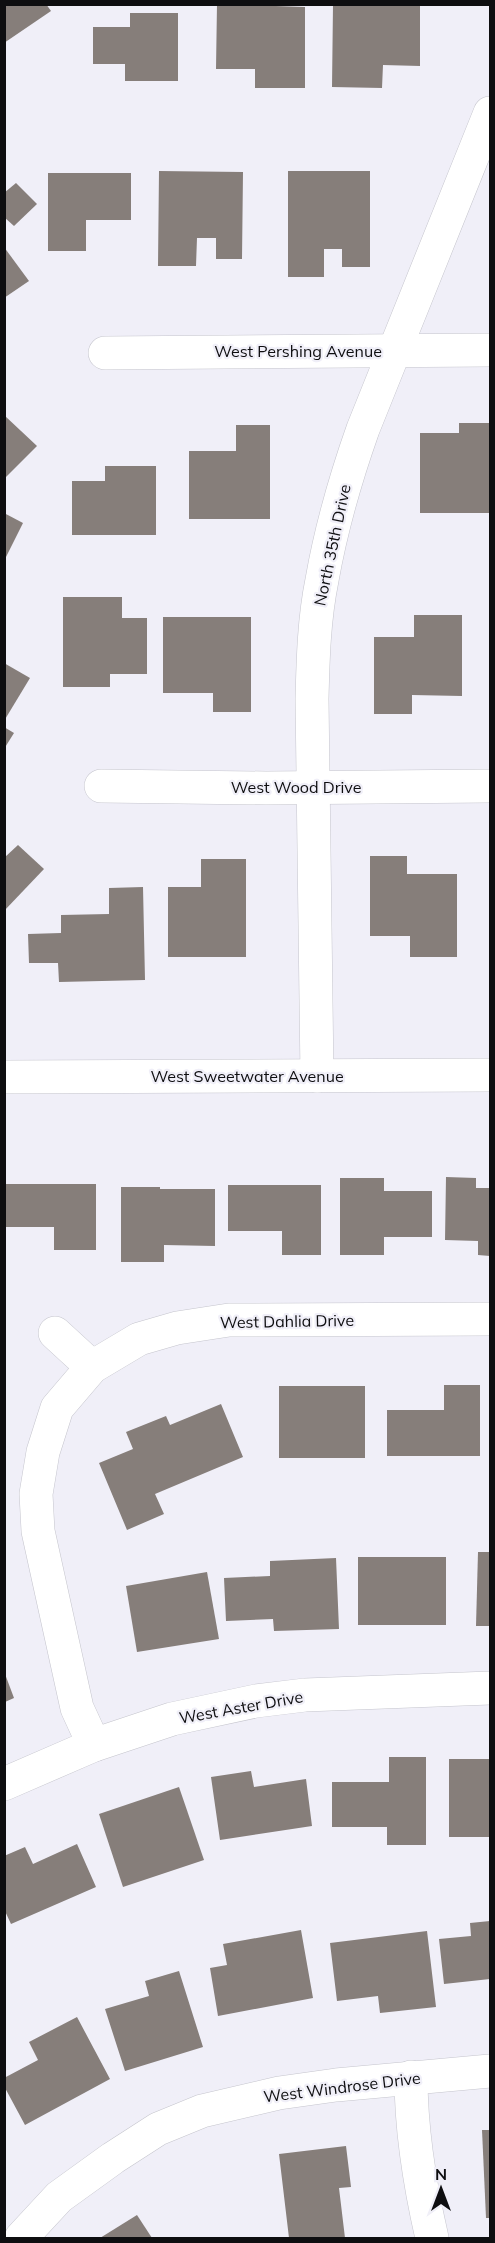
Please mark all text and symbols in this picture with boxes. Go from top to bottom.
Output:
street label: West Pershing Avenue [214,341,382,361]
street label: North 35th Drive [309,483,355,607]
street label: West Wood Drive [231,777,361,797]
street label: West Sweetwater Avenue [150,1066,344,1086]
street label: West Dahlia Drive [220,1310,354,1332]
street label: West Aster Drive [177,1686,305,1728]
street label: West Windrose Drive [262,2067,422,2107]
north arrow [411,2159,471,2219]
text: N [435,2164,447,2184]

